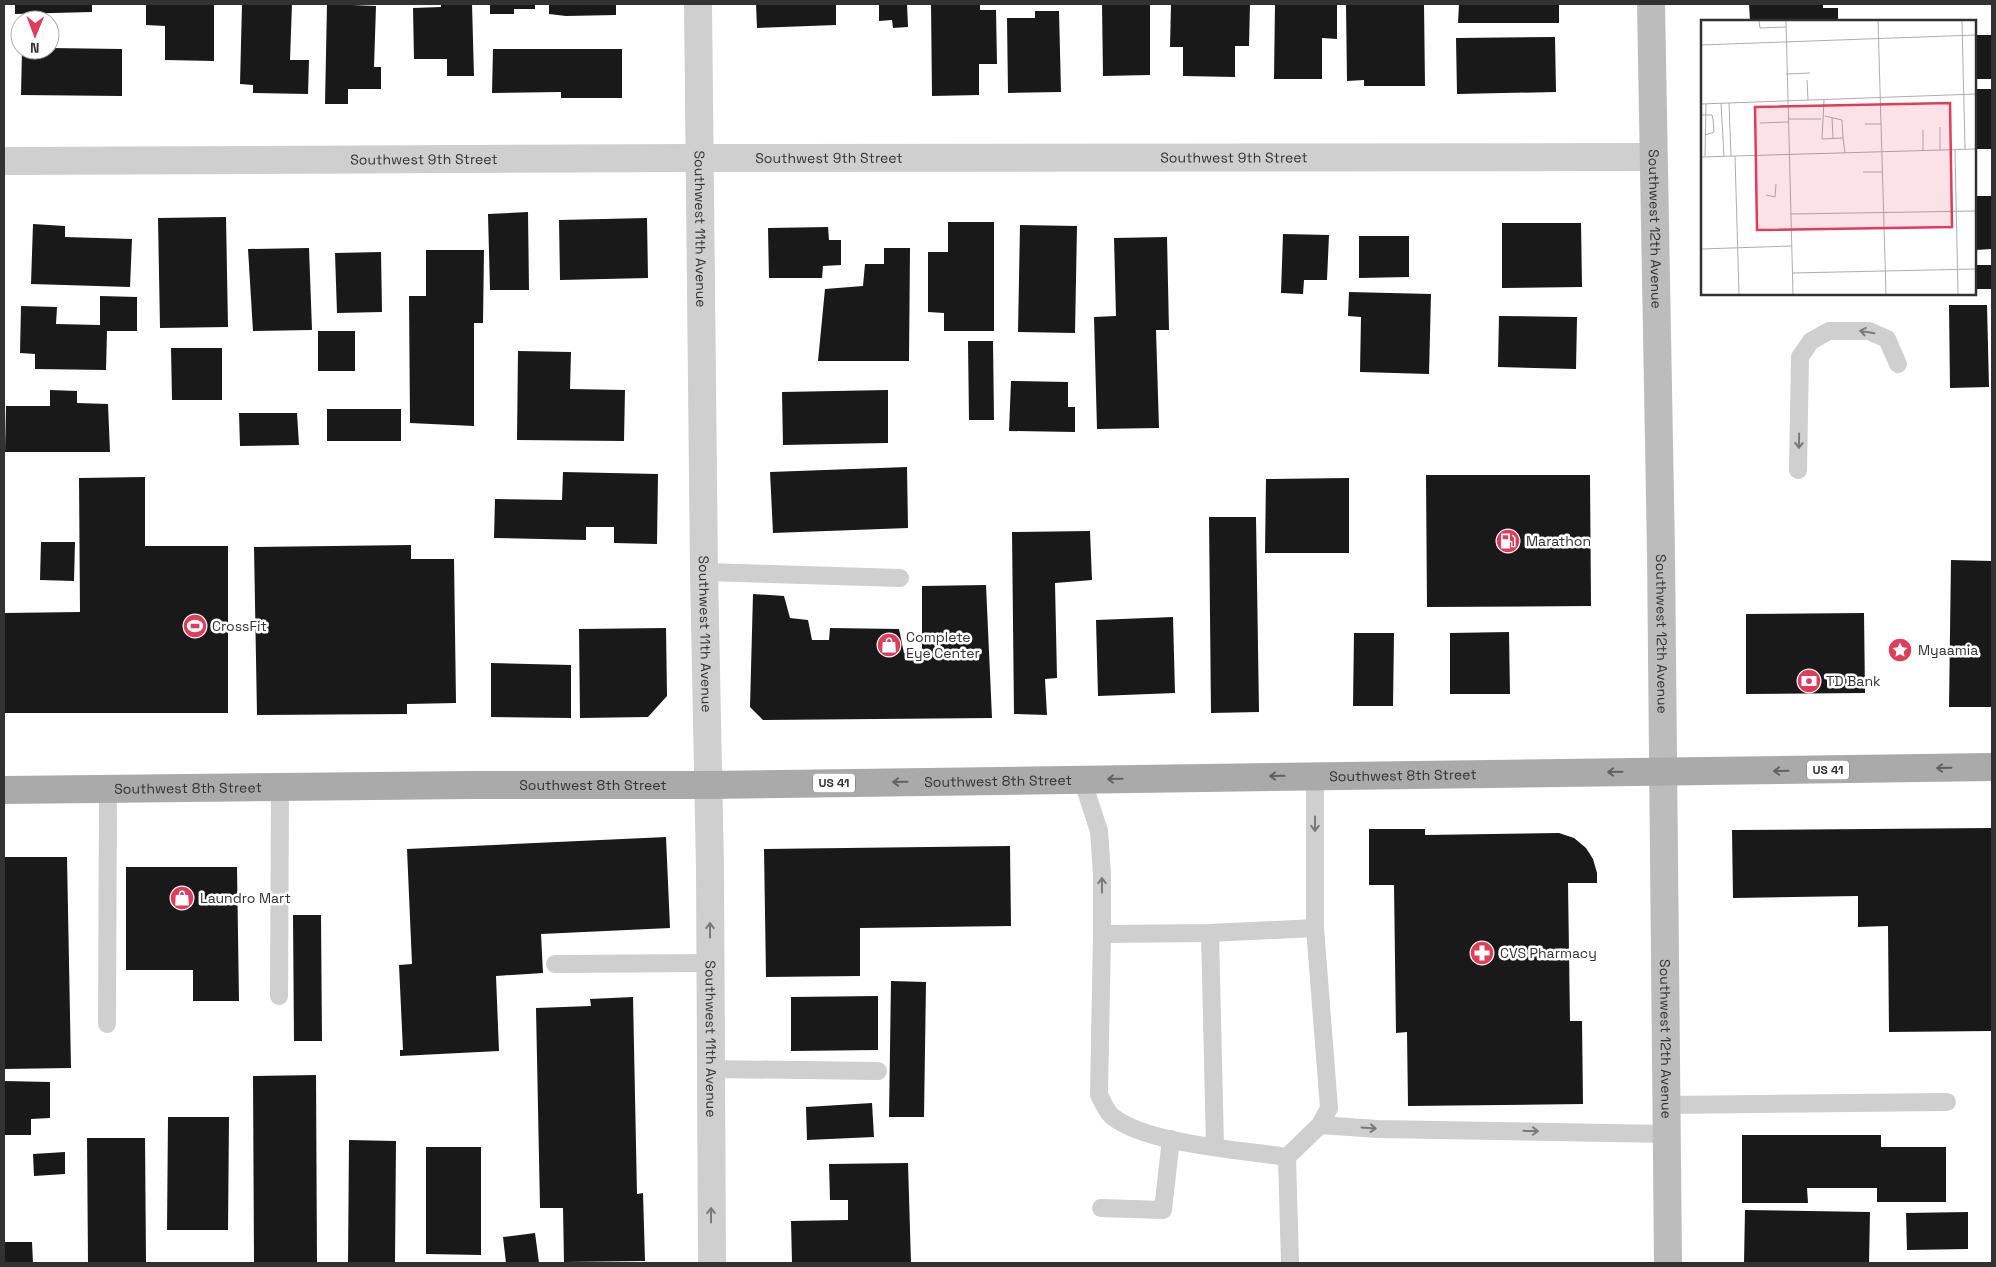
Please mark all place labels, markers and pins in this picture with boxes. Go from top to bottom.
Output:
fuel station icon: Marathon [1495,528,1521,554]
place label: Marathon [1526,532,1591,550]
sports icon: CrossFit [182,613,208,639]
place label: CrossFit [212,617,267,635]
place label: Complete Eye Center [906,628,980,662]
shop icon: Complete Eye Center [876,632,902,658]
place icon: Myaamia [1887,637,1913,663]
place label: Myaamia [1918,641,1978,659]
bank icon: TD Bank [1796,668,1822,694]
place label: TD Bank [1826,672,1881,690]
shop icon: Laundro Mart [169,885,195,911]
place label: Laundro Mart [200,889,291,907]
pharmacy icon: CVS Pharmacy [1469,940,1495,966]
place label: CVS Pharmacy [1500,944,1597,962]

